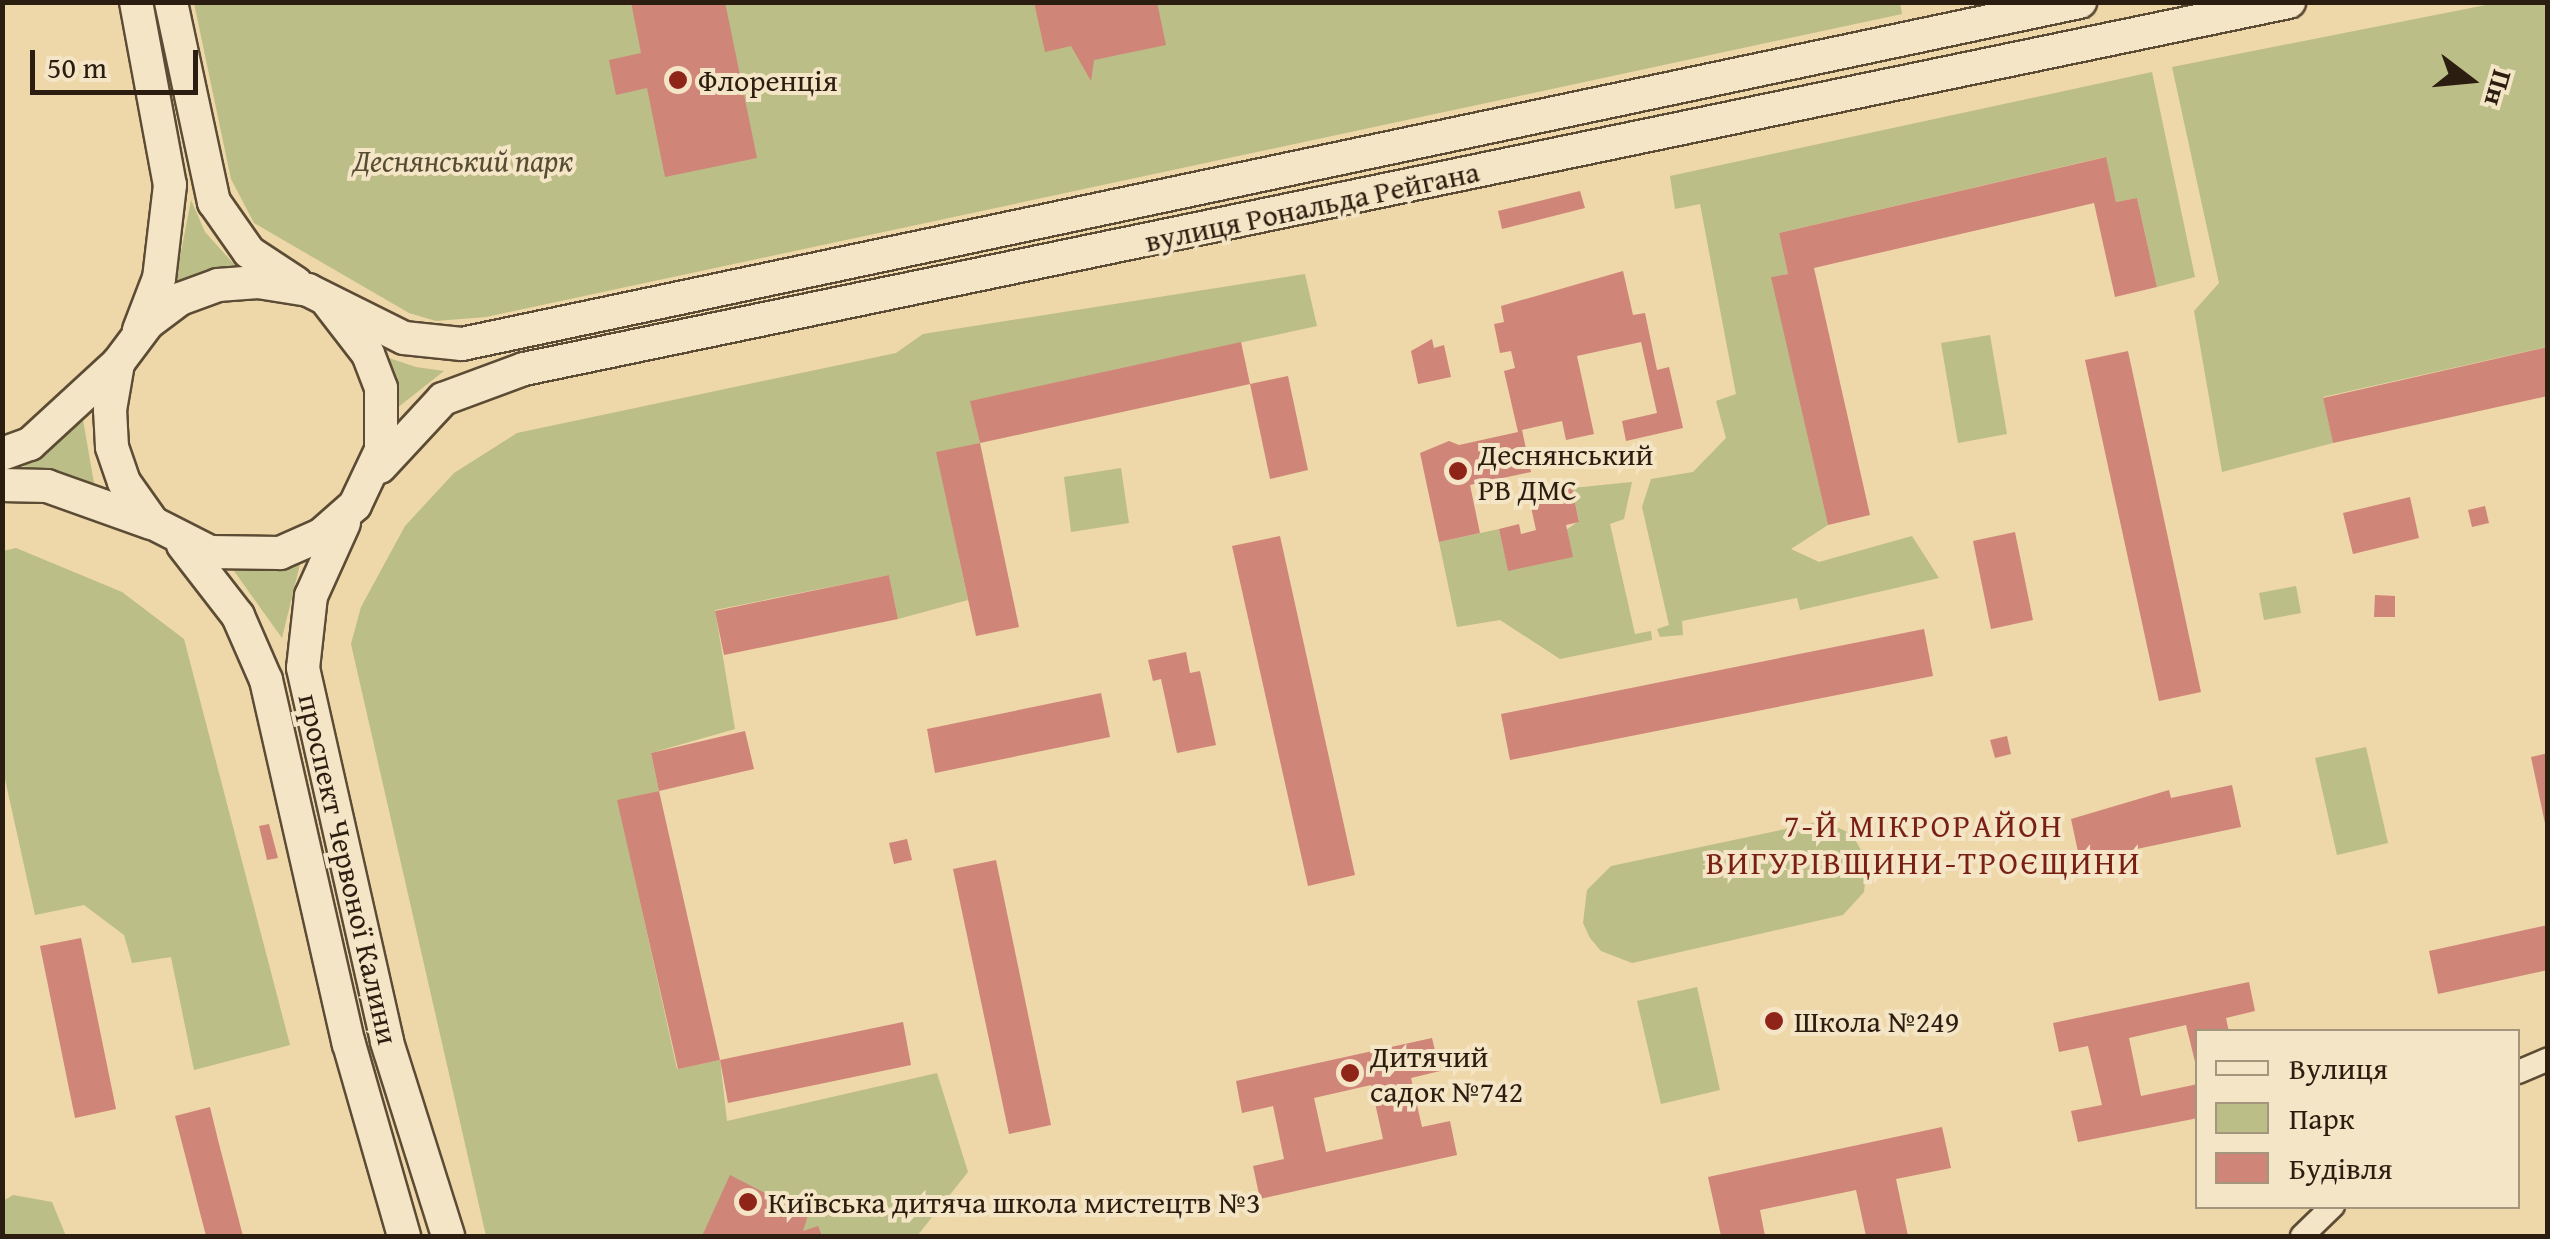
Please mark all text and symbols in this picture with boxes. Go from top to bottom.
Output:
scale bar [35,30,202,92]
north arrow [2420,30,2520,130]
text: 50 m [47,45,107,89]
place label: Флоренція [698,62,838,98]
text: Пн [2475,65,2524,111]
marker: Флоренція [667,69,689,91]
park label: Деснянський парк [353,142,573,178]
street label: вулиця Рональда Рейгана [1142,153,1482,259]
place label: Деснянський РВ ДМС [1478,436,1653,506]
marker: Деснянський РВ ДМС [1447,460,1469,482]
street label: проспект Червоної Калини [291,690,407,1048]
district label: 7-Й МІКРОРАЙОН ВИГУРІВЩИНИ-ТРОЄЩИНИ [1706,808,2142,883]
place label: Школа №249 [1794,1003,1959,1039]
marker: Школа №249 [1763,1010,1785,1032]
legend [2195,1029,2520,1209]
place label: Дитячий садок №742 [1370,1038,1523,1108]
text: Вулиця [2289,1046,2388,1090]
marker: Дитячий садок №742 [1339,1062,1361,1084]
text: Парк [2289,1096,2355,1140]
text: Будівля [2289,1146,2392,1190]
place label: Київська дитяча школа мистецтв №3 [768,1184,1261,1220]
marker: Київська дитяча школа мистецтв №3 [737,1191,759,1213]

